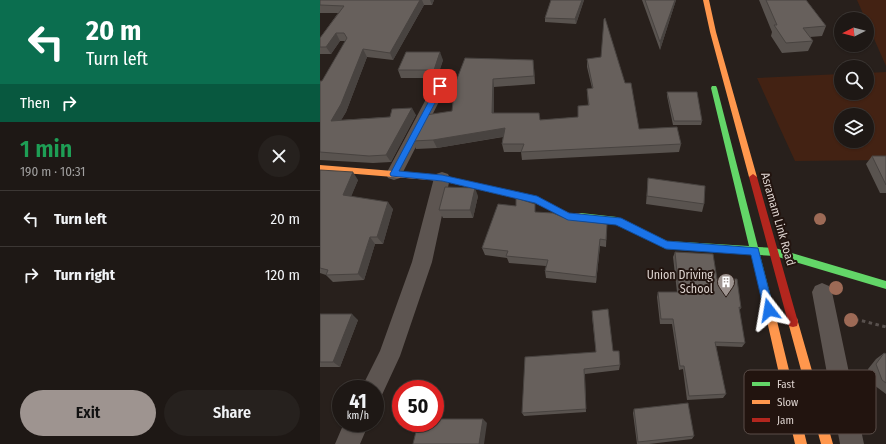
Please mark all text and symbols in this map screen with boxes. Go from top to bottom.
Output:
north arrow [834,12,874,52]
map controls [834,12,874,148]
text: 20 m [86,14,141,47]
icon: left [20,16,72,68]
text: Turn left [86,48,148,70]
button: search [834,60,874,100]
pin [423,69,457,103]
icon: arrive [429,75,451,97]
icon: right [58,92,80,114]
text: Then [20,94,50,112]
button: layers [834,108,874,148]
text: 1 min [20,135,72,163]
button: close [258,135,300,177]
text: 190 m · 10:31 [20,164,85,179]
street label: Asramam Link Road [758,171,798,267]
icon: left [20,208,42,230]
text: Turn left [54,210,107,228]
text: 20 m [271,210,300,228]
icon: right [20,264,42,286]
text: Turn right [54,266,115,284]
text: 120 m [265,266,300,284]
place label: Union Driving School [647,268,713,296]
building icon: Union Driving School [716,272,736,297]
position arrow [748,289,790,331]
legend [744,370,876,434]
text: Fast [777,378,795,391]
speed limit sign: 50 [392,380,444,432]
text: 41 [349,389,367,413]
button: Exit [20,390,156,436]
button: Share [164,390,300,436]
text: Slow [777,396,798,409]
text: km/h [347,410,369,422]
text: Jam [777,414,794,427]

